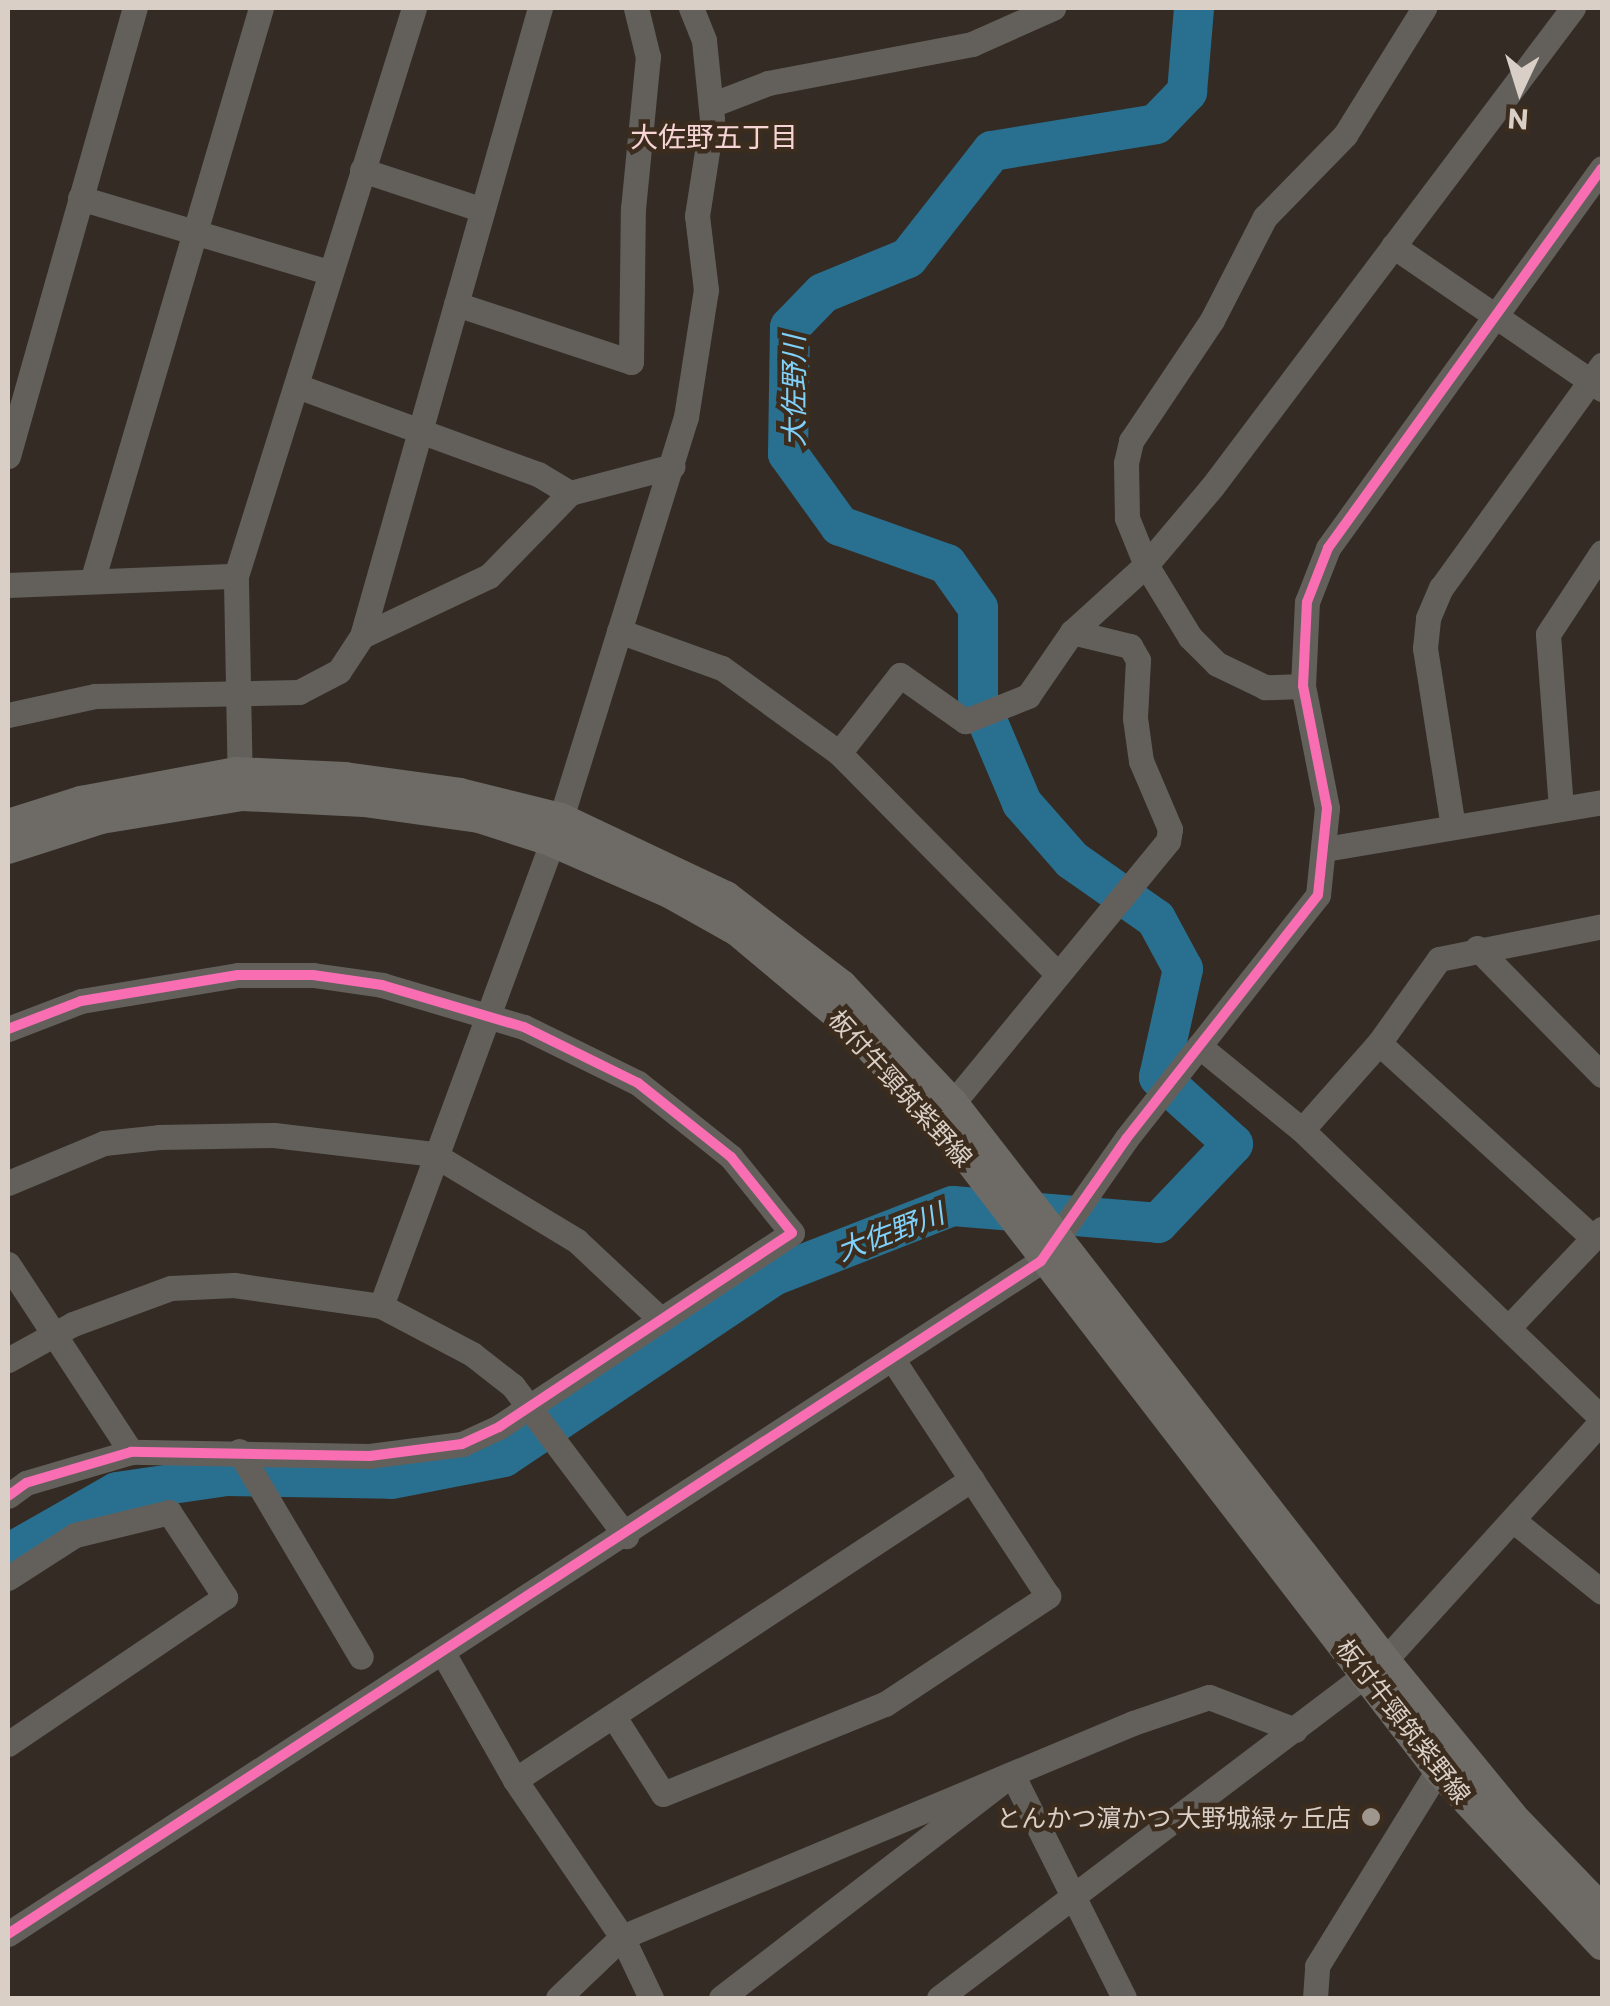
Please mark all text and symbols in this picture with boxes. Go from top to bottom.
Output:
north arrow [1470,40,1570,140]
text: N [1506,102,1530,138]
district label: 大佐野五丁目 [630,119,798,153]
water label: 大佐野川 [776,335,810,447]
street label: 板付牛頸筑紫野線 [823,1004,979,1172]
water label: 大佐野川 [832,1195,948,1267]
street label: 板付牛頸筑紫野線 [1331,1633,1477,1809]
place label: とんかつ濵かつ 大野城緑ヶ丘店 [996,1802,1351,1832]
marker: とんかつ濵かつ 大野城緑ヶ丘店 [1360,1806,1382,1828]

